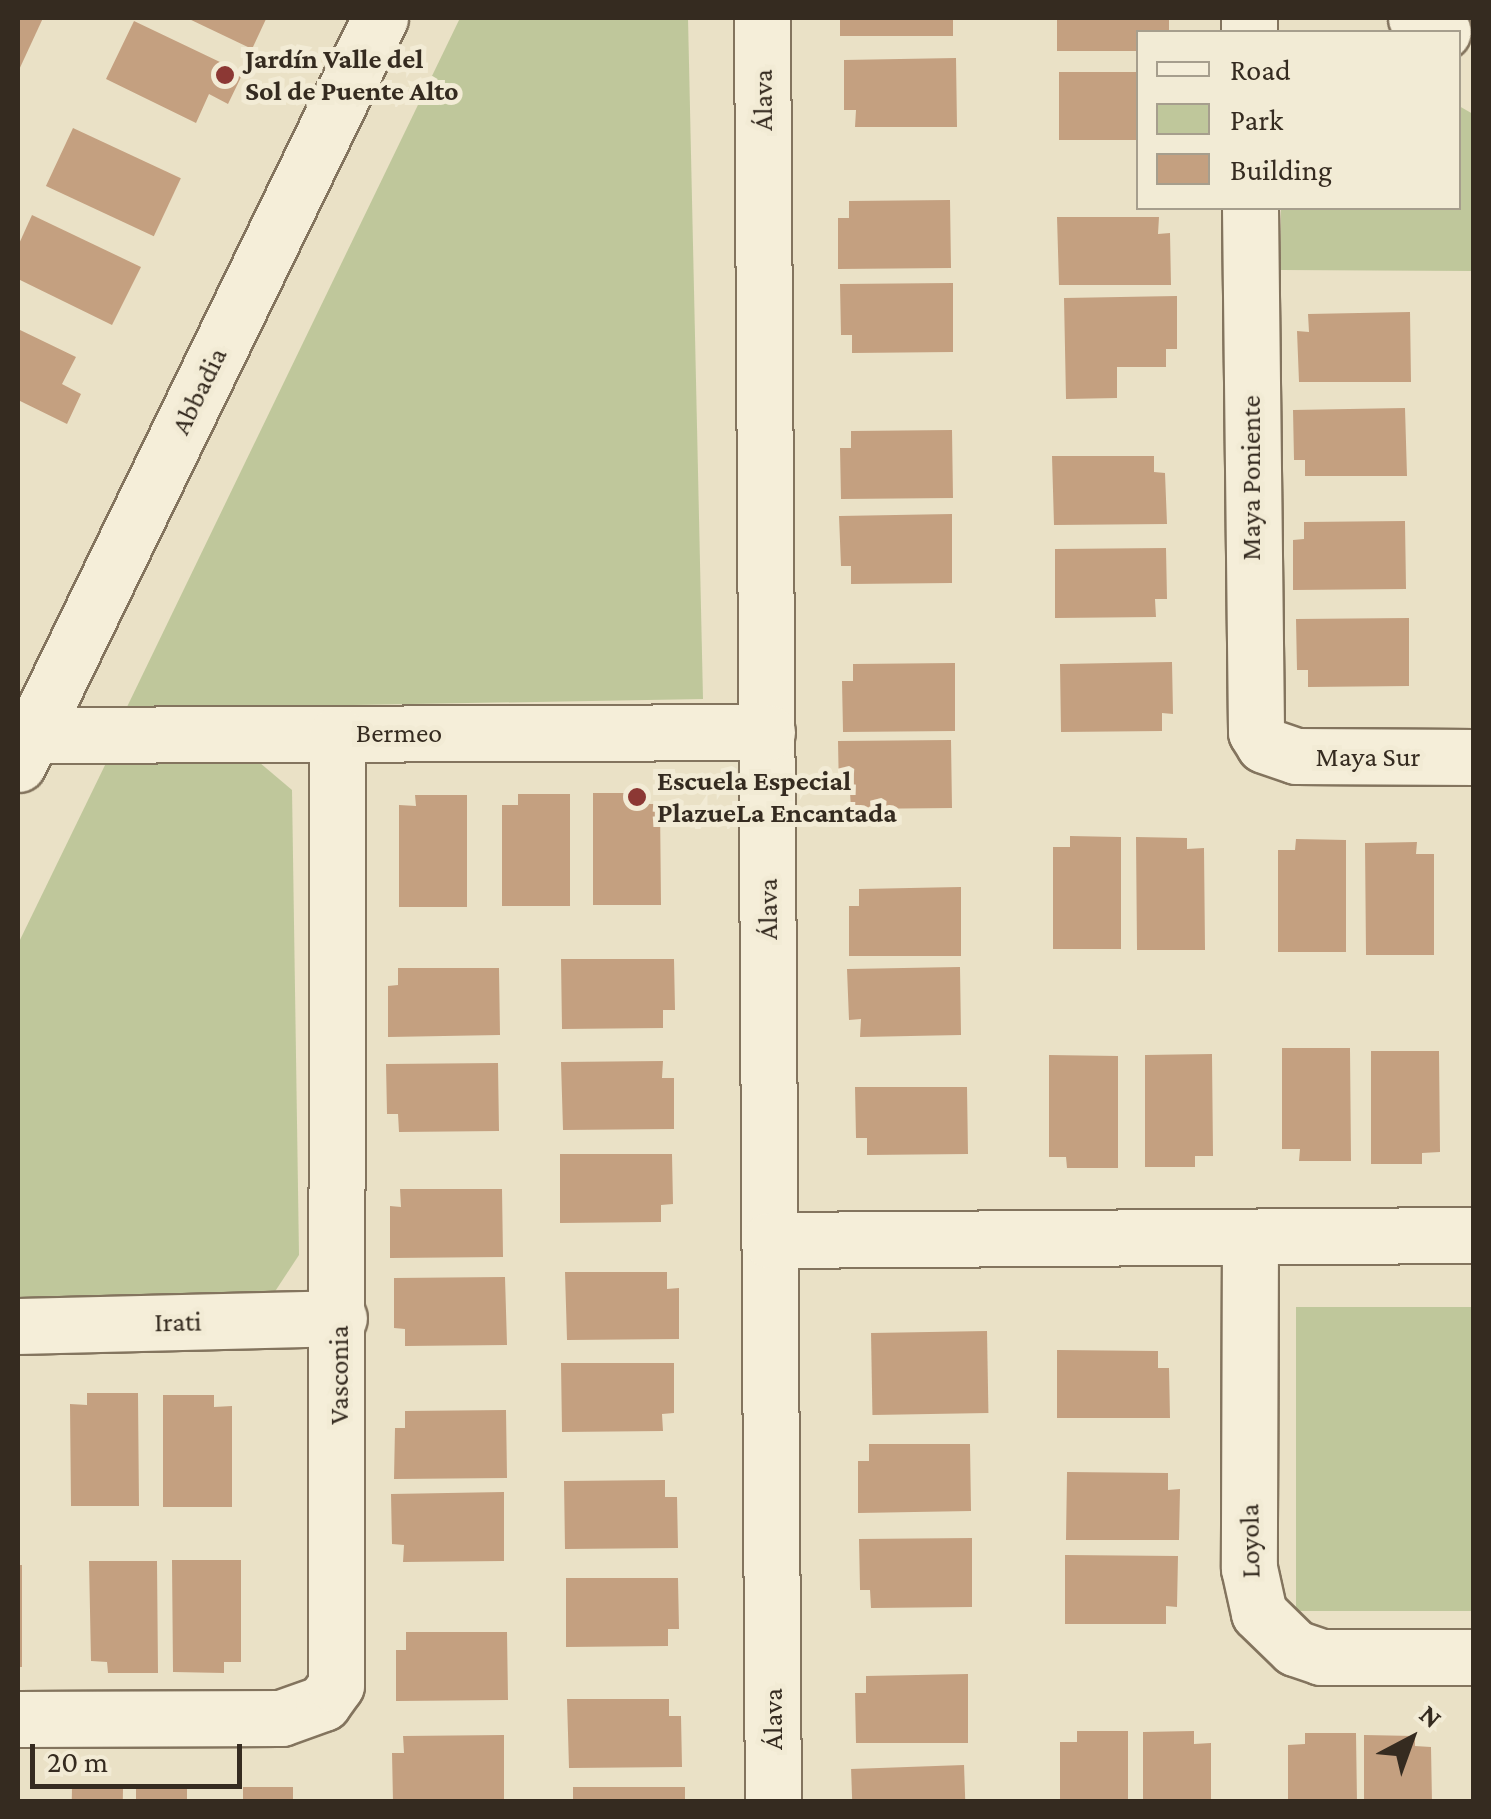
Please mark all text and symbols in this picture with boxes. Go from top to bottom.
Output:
legend [1136,30,1461,210]
place label: Jardín Valle del Sol de Puente Alto [245,42,459,108]
text: Road [1230,53,1291,86]
marker: Jardín Valle del Sol de Puente Alto [214,64,236,86]
street label: Álava [746,69,780,131]
text: Park [1230,103,1283,136]
text: Building [1230,153,1332,186]
street label: Abbadia [164,342,234,440]
street label: Maya Poniente [1234,395,1268,561]
street label: Bermeo [356,716,442,750]
street label: Maya Sur [1316,740,1420,774]
place label: Escuela Especial PlazueLa Encantada [657,764,897,830]
marker: Escuela Especial PlazueLa Encantada [626,786,648,808]
street label: Álava [751,878,785,940]
street label: Irati [154,1305,202,1339]
street label: Vasconia [322,1325,356,1425]
street label: Loyola [1233,1503,1267,1579]
street label: Álava [756,1688,790,1750]
north arrow [1361,1689,1461,1789]
text: N [1414,1698,1448,1734]
scale bar [35,1724,248,1786]
text: 20 m [47,1745,108,1778]

